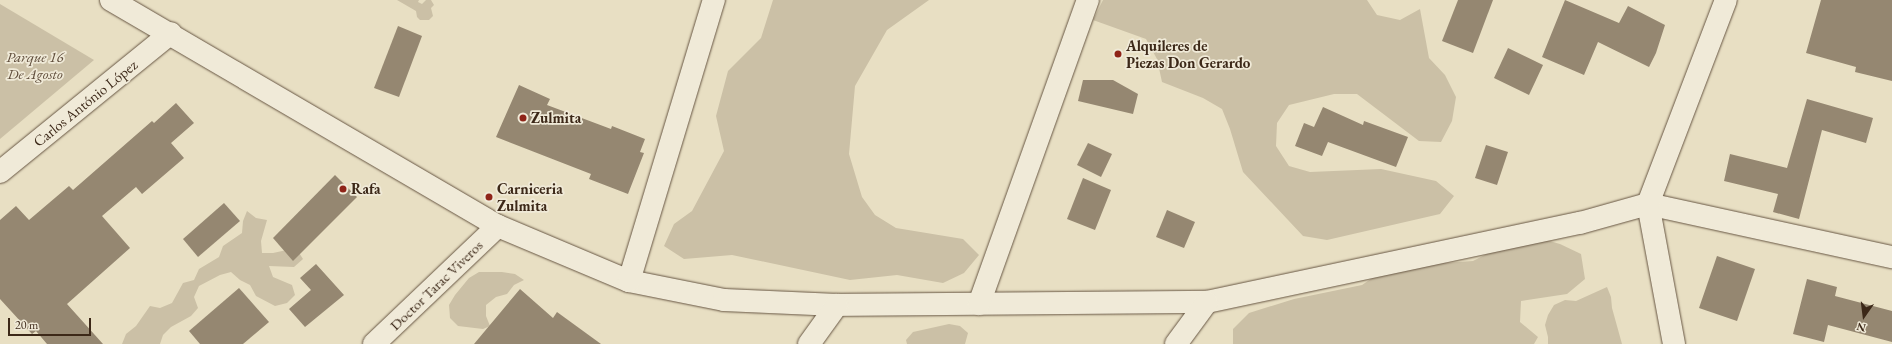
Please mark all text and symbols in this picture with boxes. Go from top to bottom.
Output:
place label: Alquileres de Piezas Don Gerardo [1126,36,1250,71]
park label: Parque 16 De Agosto [6,47,64,82]
marker: Alquileres de Piezas Don Gerardo [1113,49,1123,59]
street label: Carlos António López [29,56,141,150]
place label: Zulmita [531,109,581,127]
marker: Zulmita [518,113,528,123]
place label: Carniceria Zulmita [497,179,563,214]
place label: Rafa [351,180,381,198]
marker: Rafa [338,184,348,194]
marker: Carniceria Zulmita [484,192,494,202]
street label: Doctor Tarac Viveros [386,236,486,334]
north arrow [1844,296,1884,336]
scale bar [10,310,93,336]
text: 20 m [15,317,38,333]
text: N [1855,320,1867,336]

